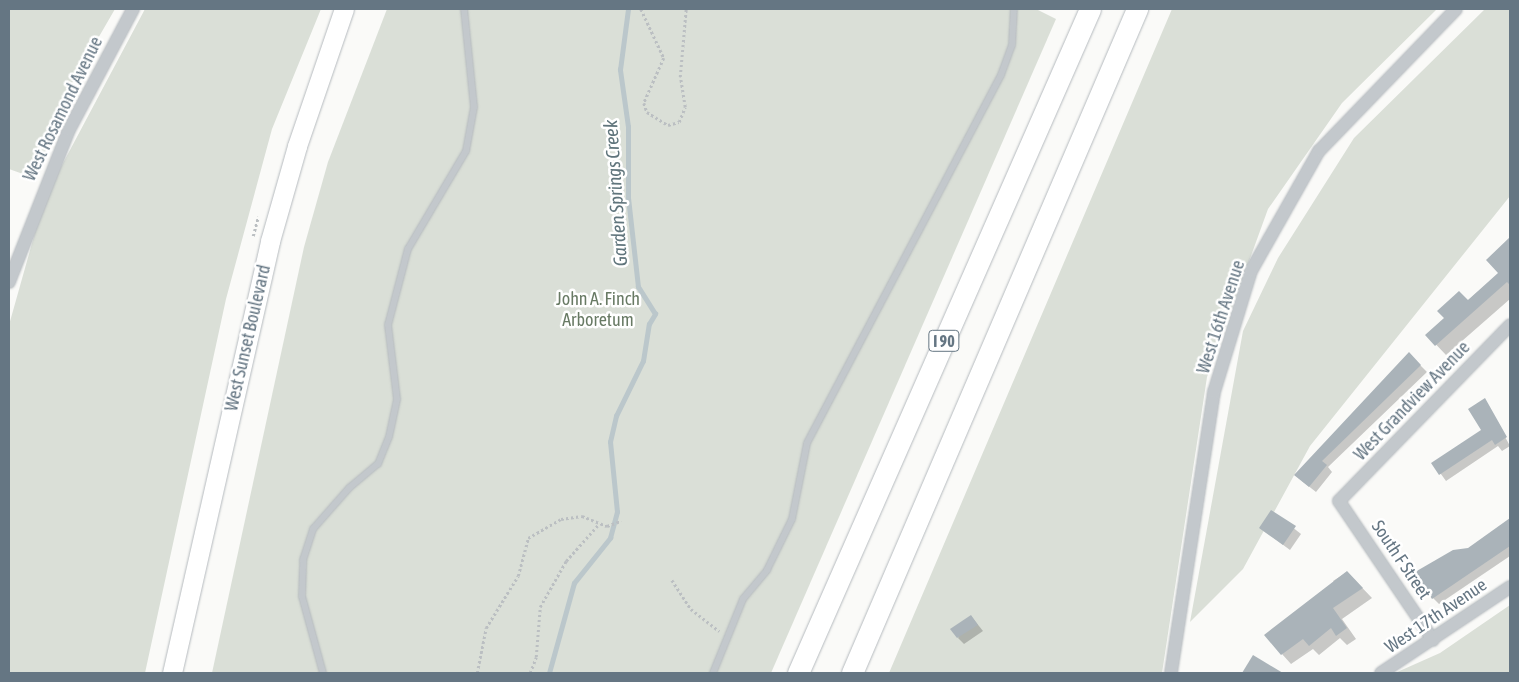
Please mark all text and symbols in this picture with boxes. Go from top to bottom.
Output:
street label: West Rosamond Avenue [19,33,107,185]
water label: Garden Springs Creek [600,119,632,267]
street label: West 16th Avenue [1193,258,1249,376]
street label: West Sunset Boulevard [221,263,275,413]
park label: John A. Finch Arboretum [556,289,640,332]
road number: I 90 [928,328,960,354]
street label: West Grandview Avenue [1350,337,1474,465]
street label: South F Street [1367,517,1435,603]
street label: West 17th Avenue [1381,574,1491,658]

